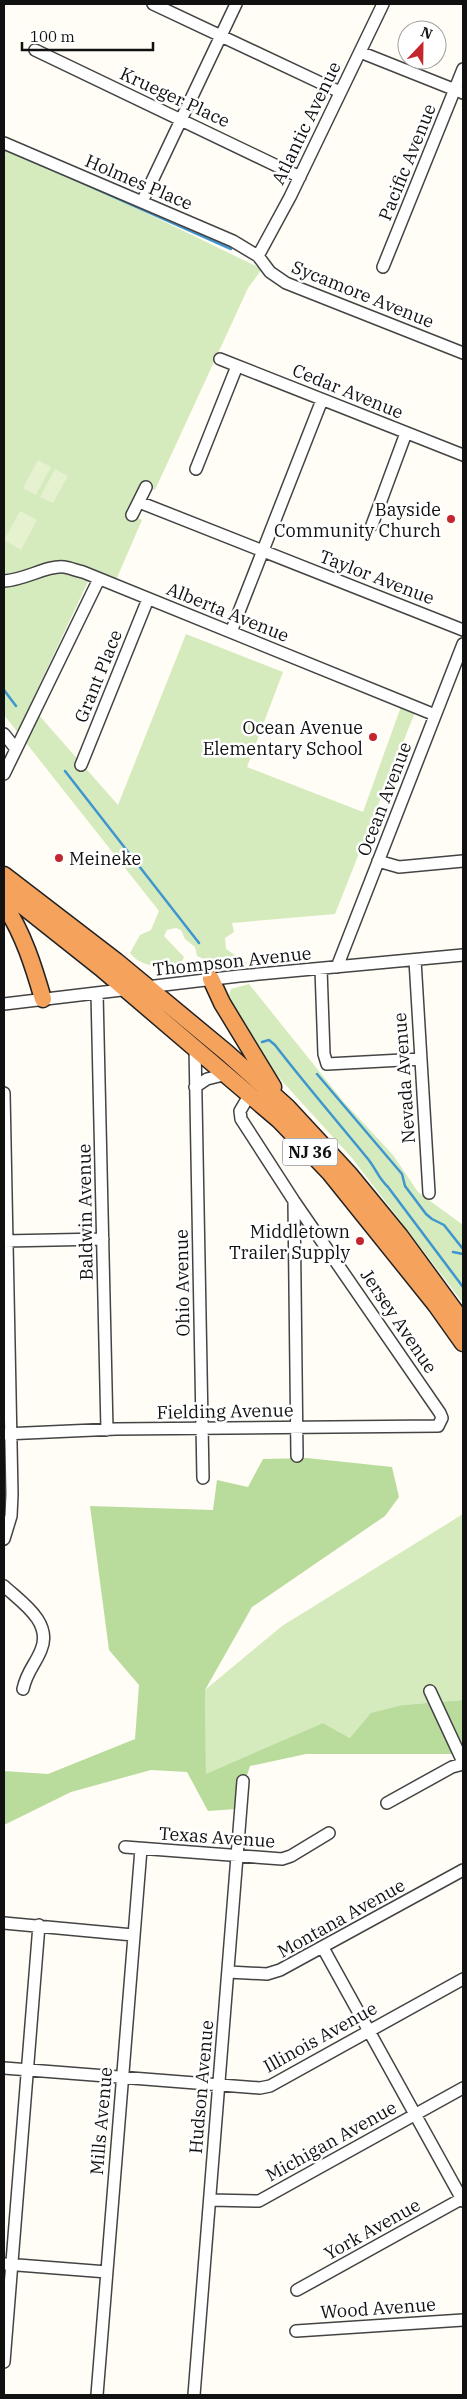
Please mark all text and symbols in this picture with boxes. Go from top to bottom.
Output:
scale bar [22,20,154,52]
north arrow [397,20,447,70]
text: N [418,23,435,43]
text: 100 m [30,27,75,46]
street label: Atlantic Avenue [266,58,346,188]
street label: Krueger Place [116,62,234,132]
street label: Pacific Avenue [373,100,441,224]
street label: Holmes Place [82,149,196,215]
street label: Sycamore Avenue [288,255,438,333]
street label: Cedar Avenue [289,358,407,424]
place label: Bayside Community Church [274,498,441,542]
marker: Bayside Community Church [445,513,457,525]
street label: Taylor Avenue [316,545,438,609]
street label: Alberta Avenue [163,577,293,647]
street label: Grant Place [69,626,127,726]
place label: Ocean Avenue Elementary School [203,716,363,760]
marker: Ocean Avenue Elementary School [367,731,379,743]
street label: Ocean Avenue [352,739,416,859]
place label: Meineke [69,847,141,870]
marker: Meineke [53,852,65,864]
street label: Thompson Avenue [152,941,312,981]
street label: Nevada Avenue [388,1012,420,1144]
road number: NJ 36 [282,1138,338,1166]
street label: Baldwin Avenue [72,1143,98,1281]
place label: Middletown Trailer Supply [229,1220,350,1264]
street label: Ohio Avenue [170,1229,194,1337]
marker: Middletown Trailer Supply [354,1235,366,1247]
street label: Jersey Avenue [356,1264,442,1378]
street label: Fielding Avenue [156,1398,294,1424]
street label: Texas Avenue [158,1821,276,1853]
street label: Montana Avenue [273,1873,409,1963]
street label: Illinois Avenue [259,1996,381,2078]
street label: Hudson Avenue [184,2019,218,2155]
street label: Mills Avenue [85,2066,117,2176]
street label: Michigan Avenue [262,2096,400,2186]
street label: York Avenue [320,2193,424,2265]
street label: Wood Avenue [320,2292,436,2324]

